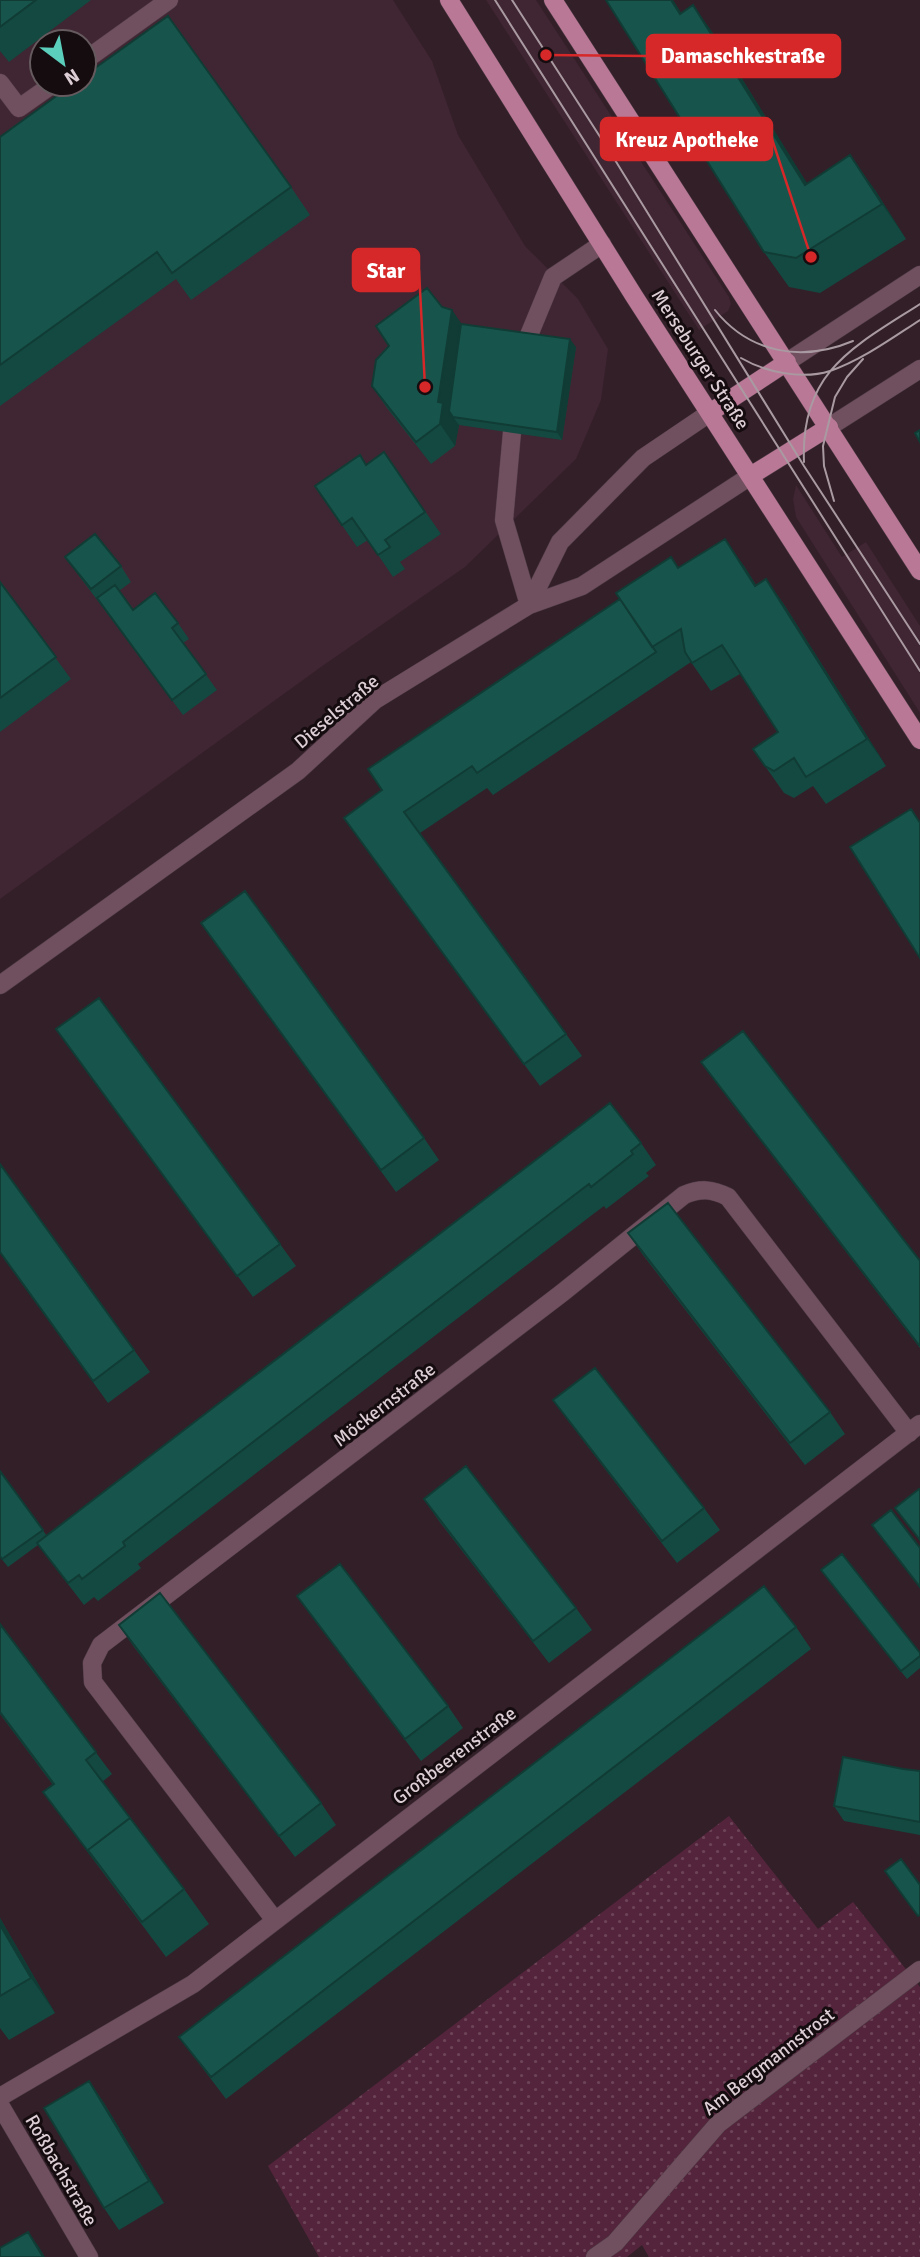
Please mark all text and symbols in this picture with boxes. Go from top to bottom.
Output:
north arrow [28,28,98,98]
callout: Damaschkestraße [647,35,840,77]
text: Damaschkestraße [661,43,825,69]
text: N [60,63,83,90]
callout: Kreuz Apotheke [601,118,772,160]
text: Kreuz Apotheke [615,127,759,153]
callout: Star [353,249,419,291]
text: Star [367,258,406,284]
street label: Merseburger Straße [646,285,755,434]
street label: Dieselstraße [289,669,384,754]
street label: Möckernstraße [329,1357,440,1452]
street label: Großbeerenstraße [388,1701,521,1810]
street label: Am Bergmannstrost [698,2003,840,2121]
street label: Roßbachstraße [20,2111,103,2230]

